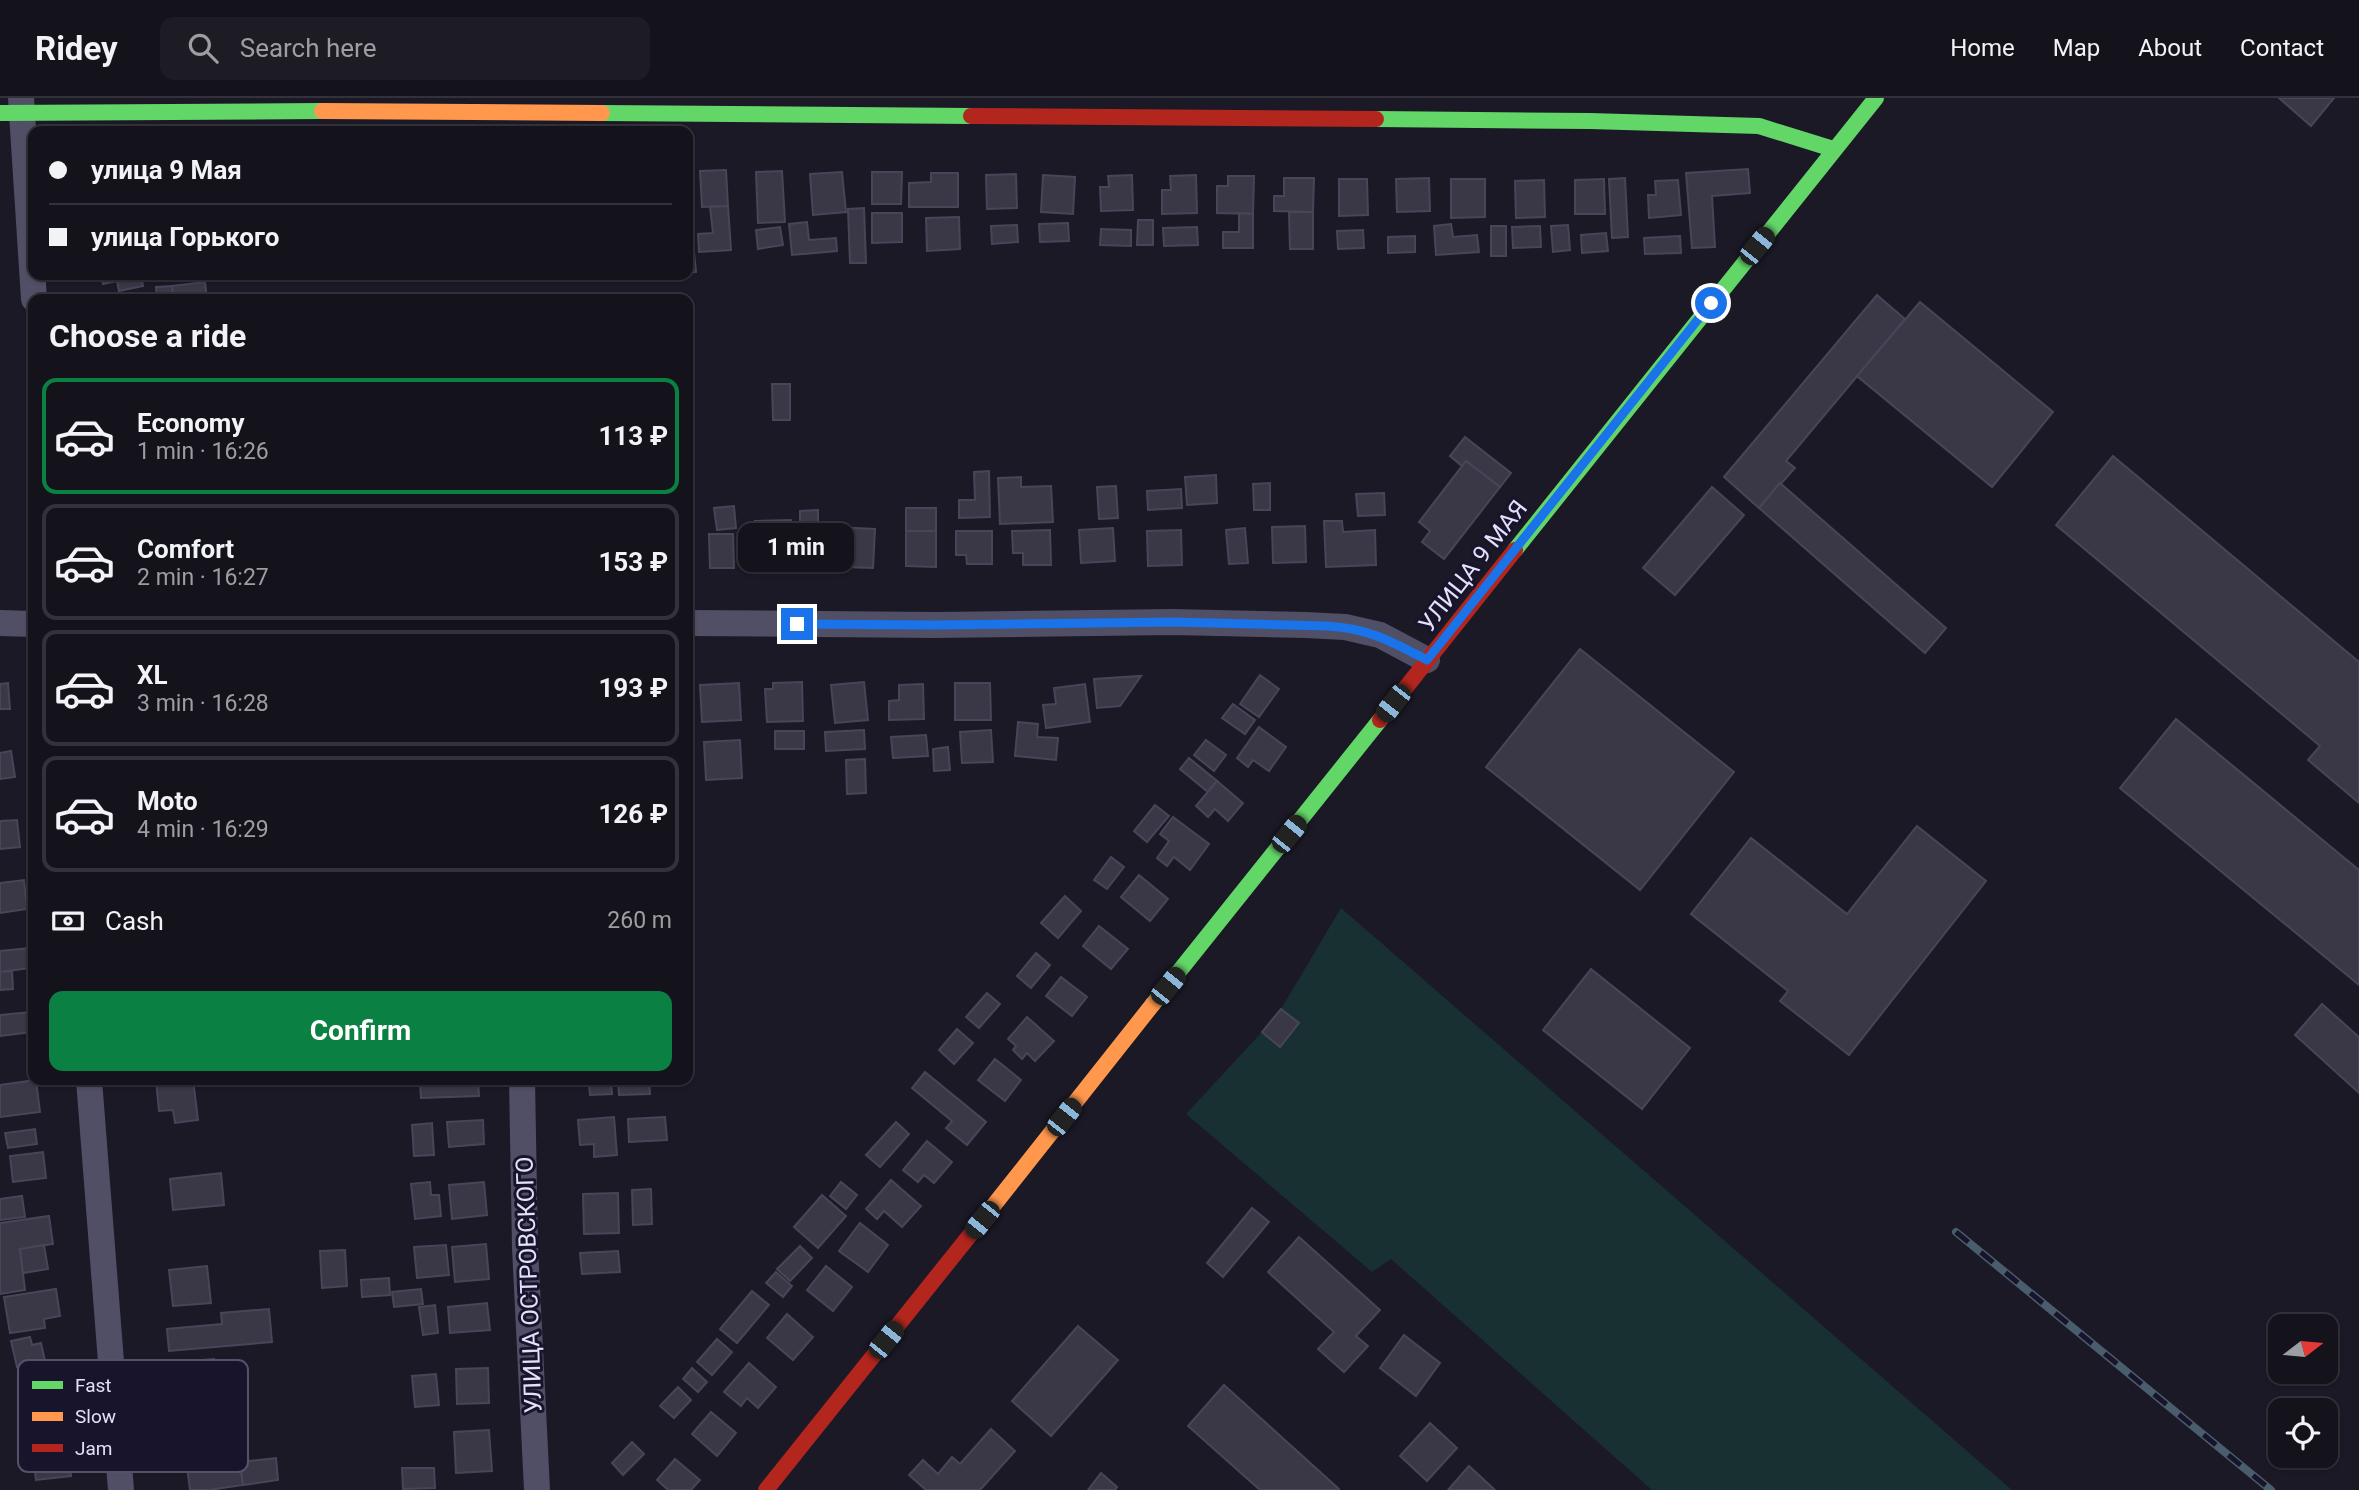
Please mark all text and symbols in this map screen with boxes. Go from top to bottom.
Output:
search box [160,17,650,80]
text: Ridey [35,29,118,68]
icon: search [184,29,222,67]
text: Search here [240,33,376,63]
text: Home [1950,34,2015,62]
text: Map [2053,34,2100,62]
text: About [2138,34,2202,62]
text: Contact [2240,34,2324,62]
text: улица 9 Мая [91,155,242,185]
text: улица Горького [91,222,279,252]
car [1736,223,1779,269]
route start [1695,287,1727,319]
text: Choose a ride [49,317,246,355]
icon: car [53,405,116,468]
text: Economy [137,408,244,438]
text: 113 ₽ [598,421,668,451]
text: 1 min · 16:26 [137,438,269,465]
street label: УЛИЦА 9 МАЯ [1413,495,1533,637]
callout: 1 min [739,522,855,572]
icon: car [53,531,116,594]
text: Comfort [137,534,234,564]
text: 1 min [767,534,825,561]
text: 153 ₽ [598,547,668,577]
text: 2 min · 16:27 [137,564,269,591]
route end [781,608,813,640]
icon: car [53,657,116,720]
text: XL [137,660,168,690]
text: 193 ₽ [598,673,668,703]
car [1372,680,1415,726]
text: 3 min · 16:28 [137,690,269,717]
icon: car [53,783,116,846]
text: Moto [137,786,198,816]
text: 126 ₽ [598,799,668,829]
car [1268,811,1311,857]
text: 4 min · 16:29 [137,816,269,843]
icon: cash [49,902,87,940]
text: Cash [105,906,164,936]
text: 260 m [607,907,672,934]
car [1147,963,1190,1009]
button: Confirm [49,991,672,1071]
car [1043,1094,1086,1140]
street label: УЛИЦА ОСТРОВСКОГО [511,1156,547,1414]
car [961,1197,1004,1243]
north arrow [2268,1314,2338,1384]
map controls [2268,1314,2338,1468]
car [865,1317,908,1363]
legend [18,1360,248,1472]
text: Fast [75,1374,112,1397]
button: locate [2268,1398,2338,1468]
text: Slow [75,1405,116,1428]
text: Jam [75,1437,112,1460]

